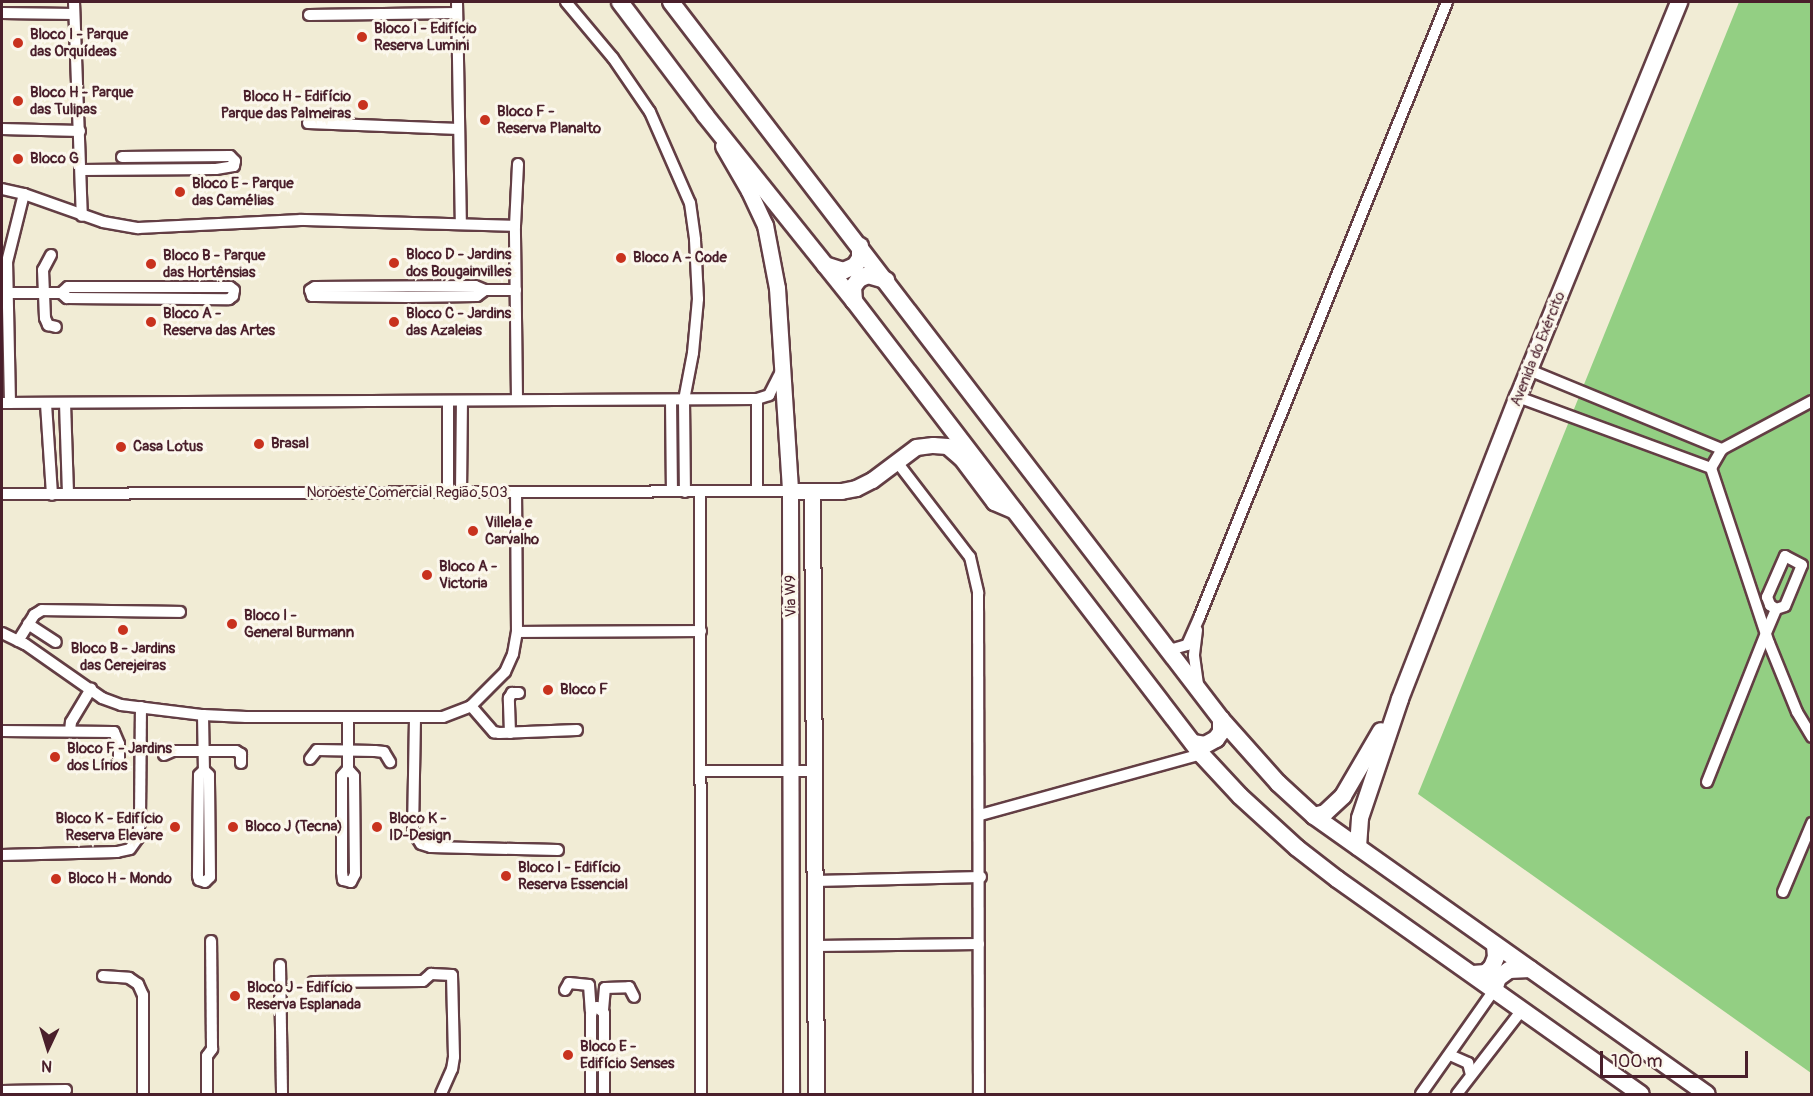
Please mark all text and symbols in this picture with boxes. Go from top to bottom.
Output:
place label: Bloco I - Edifício Reserva Lumini [374,19,477,54]
place label: Bloco I - Parque das Orquídeas [30,25,128,60]
marker: Bloco I - Edifício Reserva Lumini [355,30,369,44]
marker: Bloco I - Parque das Orquídeas [11,36,25,50]
place label: Bloco H - Parque das Tulipas [30,83,133,118]
place label: Bloco H - Edifício Parque das Palmeiras [221,87,351,122]
marker: Bloco H - Parque das Tulipas [11,94,25,108]
marker: Bloco H - Edifício Parque das Palmeiras [356,98,370,112]
place label: Bloco F - Reserva Planalto [497,102,601,137]
marker: Bloco F - Reserva Planalto [478,113,492,127]
place label: Bloco G [30,150,79,168]
marker: Bloco G [11,152,25,166]
place label: Bloco E - Parque das Camélias [192,174,294,209]
marker: Bloco E - Parque das Camélias [173,185,187,199]
place label: Bloco D - Jardins dos Bougainvilles [406,245,511,280]
place label: Bloco B - Parque das Hortênsias [163,246,265,281]
place label: Bloco A - Code [633,249,727,267]
marker: Bloco A - Code [614,251,628,265]
marker: Bloco D - Jardins dos Bougainvilles [387,256,401,270]
marker: Bloco B - Parque das Hortênsias [144,257,158,271]
street label: Avenida do Exército [1507,289,1569,409]
place label: Bloco A - Reserva das Artes [163,304,275,339]
place label: Bloco C - Jardins das Azaleias [406,304,511,339]
marker: Bloco A - Reserva das Artes [144,315,158,329]
marker: Bloco C - Jardins das Azaleias [387,315,401,329]
place label: Brasal [271,435,309,453]
marker: Brasal [252,437,266,451]
place label: Casa Lotus [133,438,203,456]
marker: Casa Lotus [114,440,128,454]
street label: Noroeste Comercial Região 503 [306,484,508,502]
place label: Villela e Carvalho [485,513,539,548]
marker: Villela e Carvalho [466,524,480,538]
place label: Bloco A - Victoria [439,557,497,592]
marker: Bloco A - Victoria [420,568,434,582]
street label: Via W9 [782,575,800,617]
place label: Bloco I - General Burmann [244,606,354,641]
marker: Bloco I - General Burmann [225,617,239,631]
marker: Bloco B - Jardins das Cerejeiras [116,623,130,637]
place label: Bloco B - Jardins das Cerejeiras [71,639,175,674]
place label: Bloco F [560,681,608,699]
marker: Bloco F [541,683,555,697]
place label: Bloco F - Jardins dos Lírios [67,739,172,774]
marker: Bloco F - Jardins dos Lírios [48,750,62,764]
place label: Bloco K - Edifício Reserva Elevare [56,809,163,844]
place label: Bloco K - ID-Design [389,809,451,844]
place label: Bloco J (Tecna) [245,818,342,836]
marker: Bloco K - Edifício Reserva Elevare [168,820,182,834]
marker: Bloco J (Tecna) [226,820,240,834]
marker: Bloco K - ID-Design [370,820,384,834]
place label: Bloco I - Edifício Reserva Essencial [518,858,628,893]
marker: Bloco I - Edifício Reserva Essencial [499,869,513,883]
place label: Bloco H - Mondo [68,870,172,888]
marker: Bloco H - Mondo [49,872,63,886]
place label: Bloco J - Edifício Reserva Esplanada [247,978,361,1013]
marker: Bloco J - Edifício Reserva Esplanada [228,989,242,1003]
north arrow [18,1018,78,1078]
place label: Bloco E - Edifício Senses [580,1037,675,1072]
scale bar [1603,1039,1752,1077]
marker: Bloco E - Edifício Senses [561,1048,575,1062]
text: 100 m [1611,1050,1663,1073]
text: N [41,1056,53,1076]

